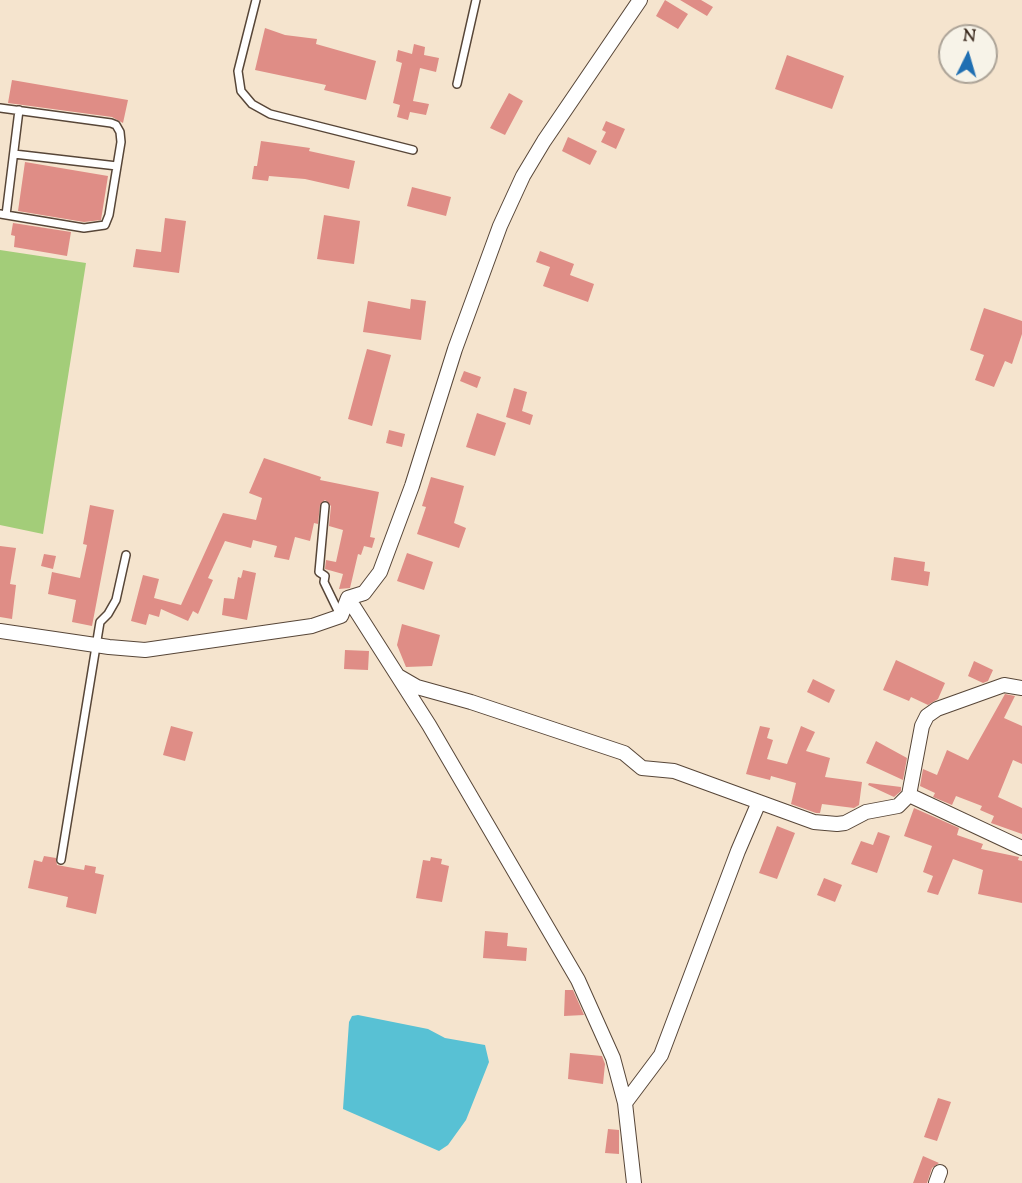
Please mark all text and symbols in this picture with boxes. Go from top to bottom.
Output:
north arrow [938,24,998,84]
text: N [962,26,977,50]

